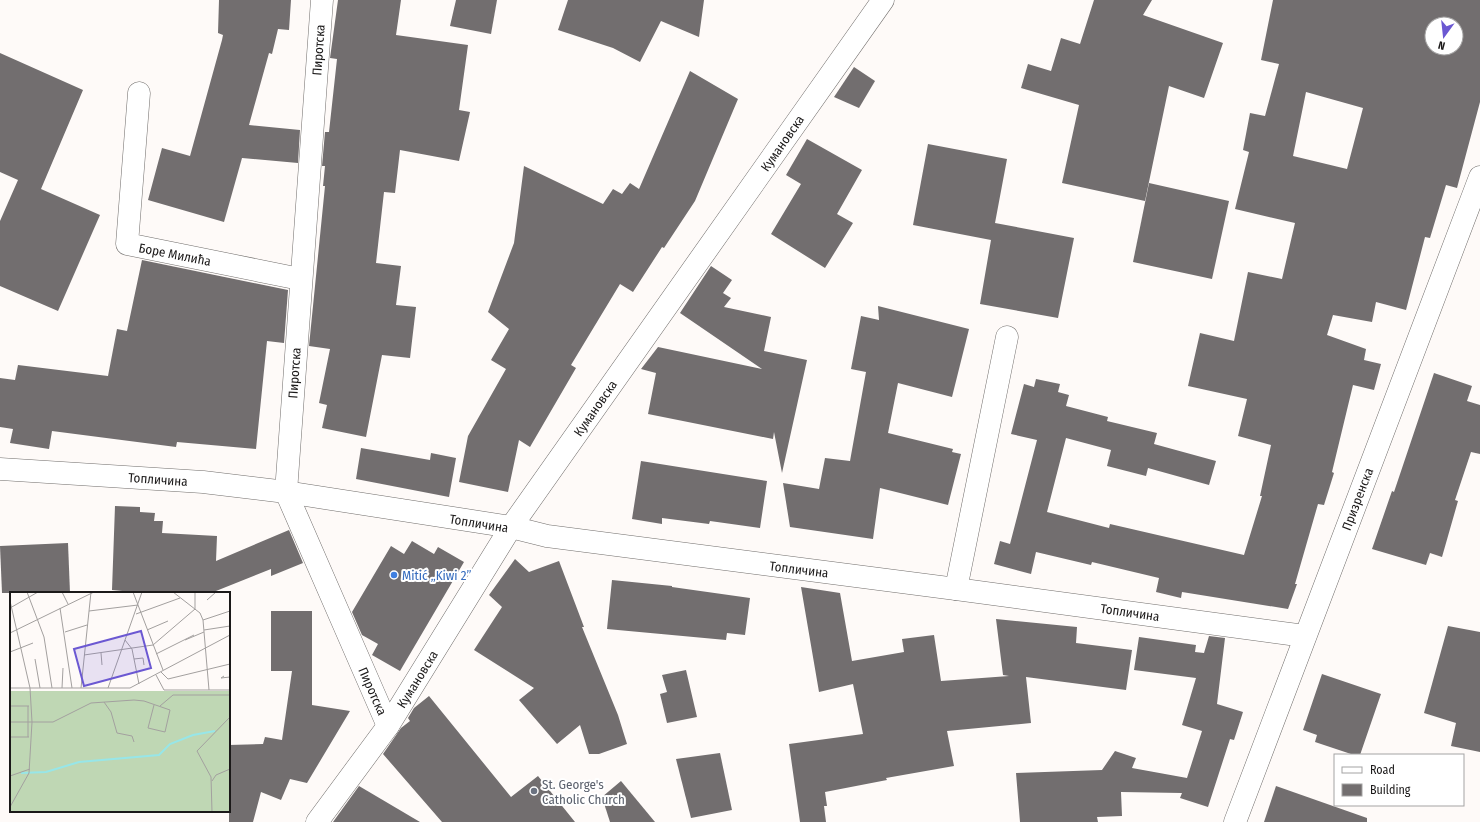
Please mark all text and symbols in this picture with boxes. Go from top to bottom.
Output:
north arrow [1424,16,1464,56]
street label: Пиротска [309,24,328,76]
text: N [1437,38,1446,52]
street label: Кумановска [758,112,807,174]
street label: Боре Милића [138,240,212,269]
street label: Пиротска [285,347,304,399]
street label: Кумановска [571,377,620,439]
street label: Призренска [1339,466,1376,533]
street label: Топличина [128,470,188,489]
street label: Топличина [448,511,509,536]
street label: Топличина [769,558,829,581]
place label: Mitić „Kiwi 2” [402,568,471,583]
marker: Mitić „Kiwi 2” [389,570,399,580]
inset map [10,592,230,812]
street label: Топличина [1099,601,1160,624]
street label: Кумановска [394,648,441,711]
street label: Пиротска [355,665,390,718]
legend [1334,754,1464,806]
text: Road [1370,763,1395,777]
place label: St. George's Catholic Church [542,777,625,807]
text: Building [1370,783,1411,797]
marker: St. George's Catholic Church [529,786,539,796]

